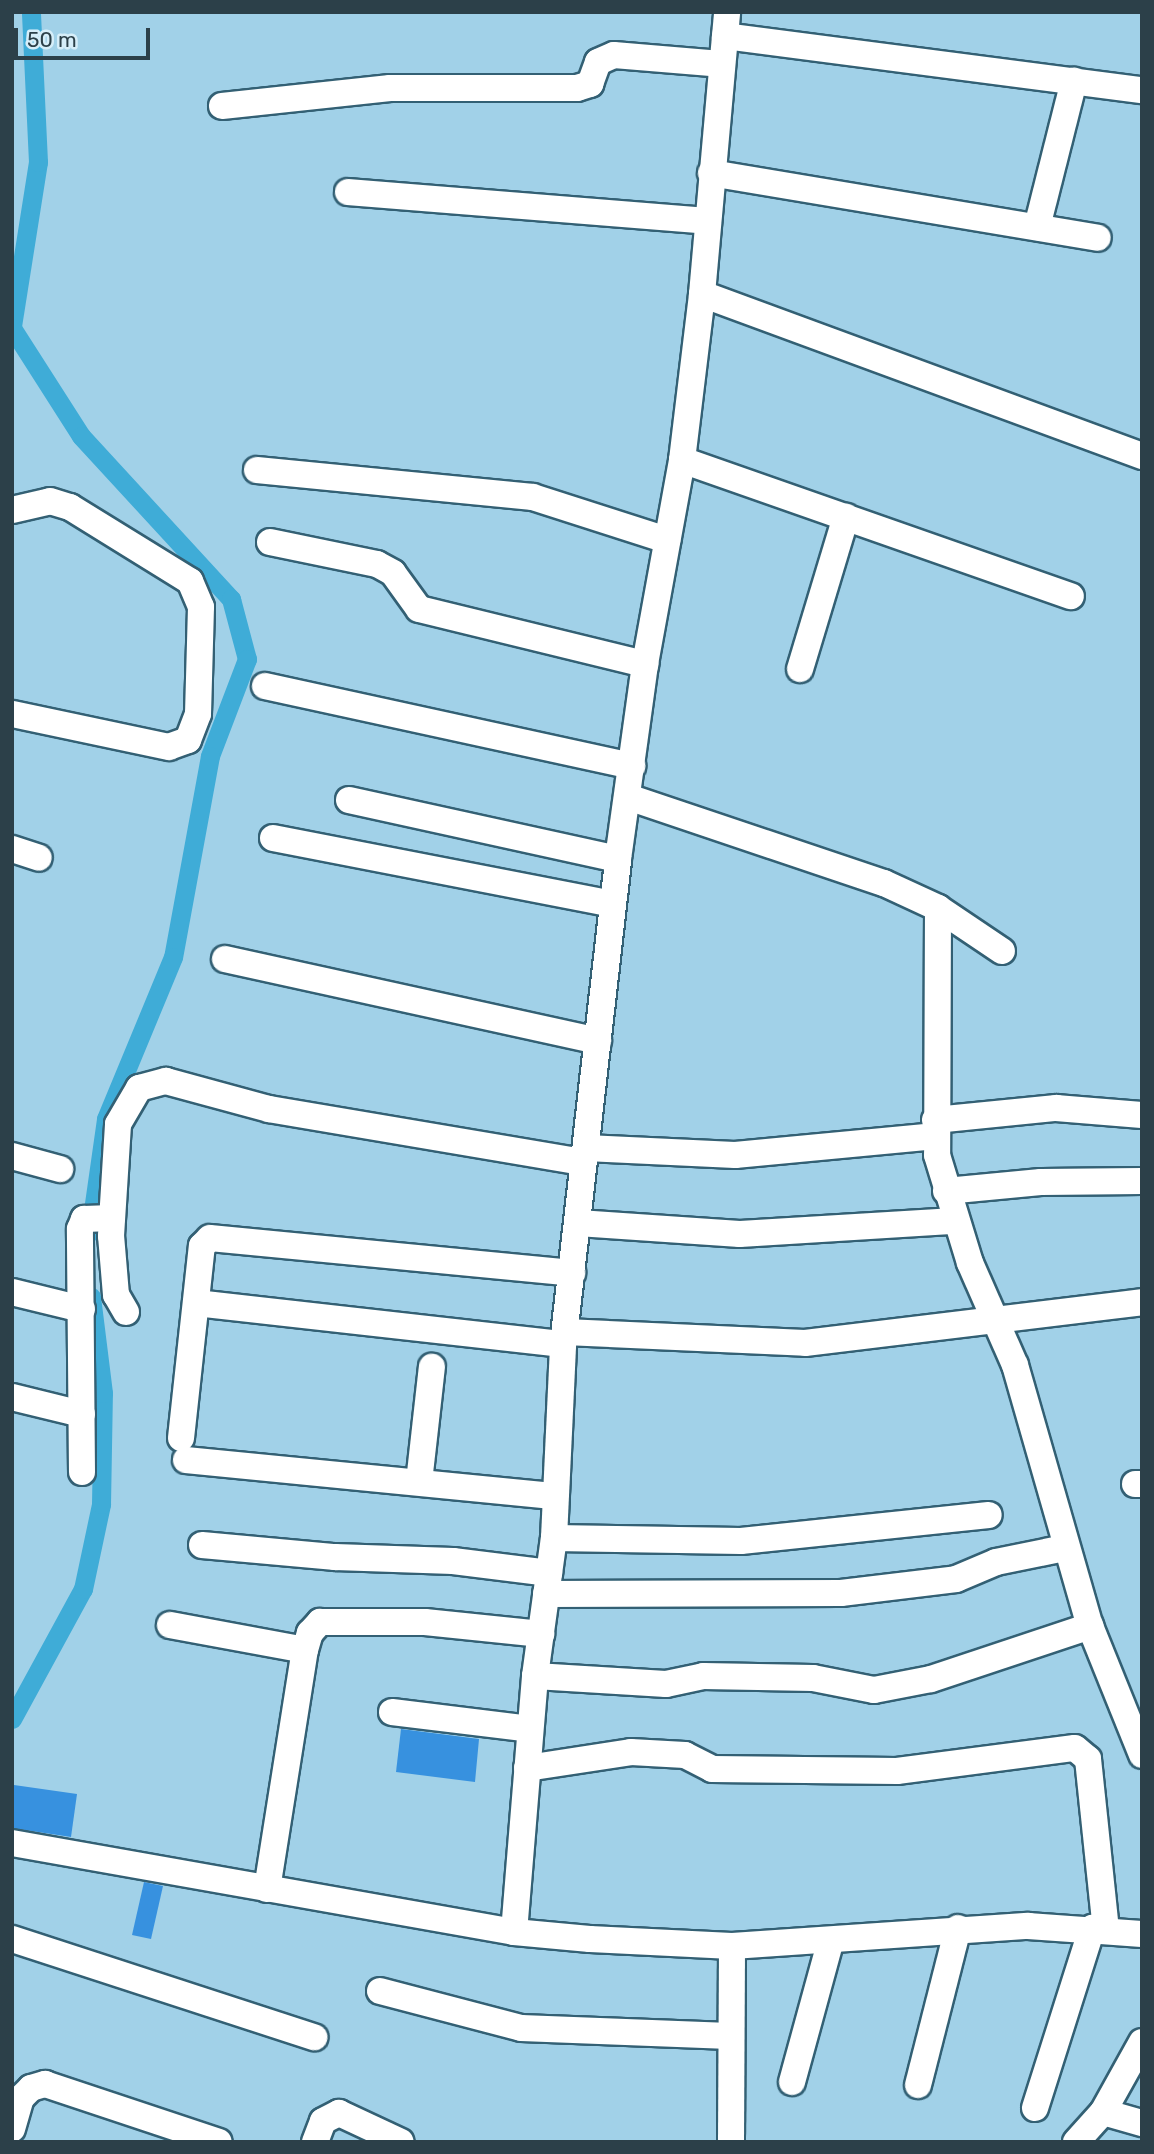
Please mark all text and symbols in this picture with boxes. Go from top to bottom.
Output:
scale bar [18,14,154,58]
text: 50 m [27,27,77,52]

